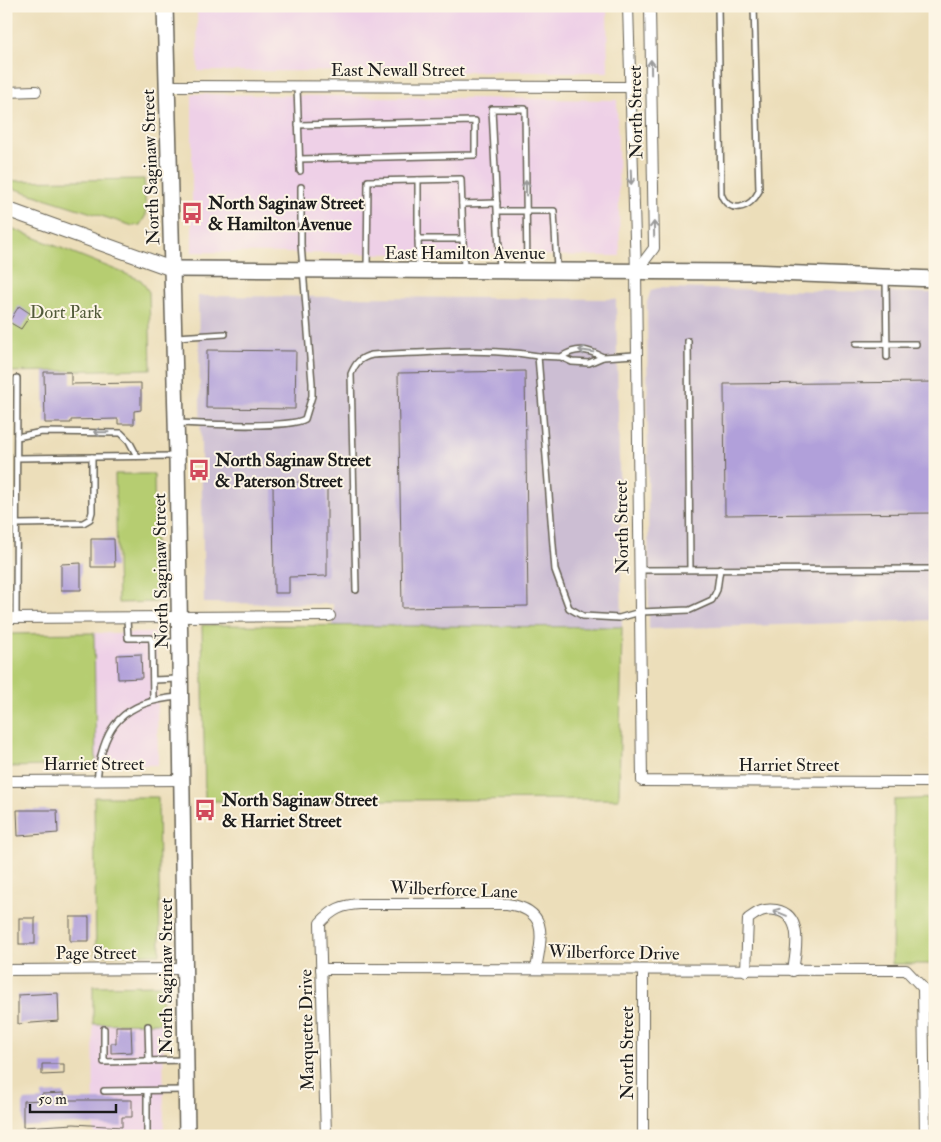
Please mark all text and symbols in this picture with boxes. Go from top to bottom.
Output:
street label: East Newall Street [331,59,465,82]
one-way arrow [647,59,656,75]
street label: North Street [624,65,648,159]
street label: North Saginaw Street [137,89,165,245]
one-way arrow [627,169,636,185]
one-way arrow [521,180,531,196]
place label: North Saginaw Street & Hamilton Avenue [207,192,364,236]
bus stop icon: North Saginaw Street & Hamilton Avenue [179,200,205,226]
one-way arrow [649,221,659,238]
street label: East Hamilton Avenue [384,242,546,265]
park label: Dort Park [30,301,103,324]
one-way arrow [579,346,595,356]
one-way arrow [93,427,110,437]
place label: North Saginaw Street & Paterson Street [214,449,371,493]
bus stop icon: North Saginaw Street & Paterson Street [186,457,212,483]
street label: North Street [610,480,634,574]
street label: North Saginaw Street [148,493,174,649]
street label: Harriet Street [44,753,145,776]
street label: Harriet Street [739,754,840,777]
place label: North Saginaw Street & Harriet Street [221,789,378,833]
bus stop icon: North Saginaw Street & Harriet Street [192,797,218,823]
street label: Wilberforce Lane [389,876,519,904]
street label: North Saginaw Street [155,898,178,1054]
one-way arrow [773,908,788,917]
street label: Wilberforce Drive [547,940,680,966]
street label: Page Street [55,942,137,965]
street label: Marquette Drive [294,968,320,1091]
street label: North Street [616,1006,639,1100]
scale bar [30,1082,116,1114]
text: 50 m [38,1090,67,1109]

